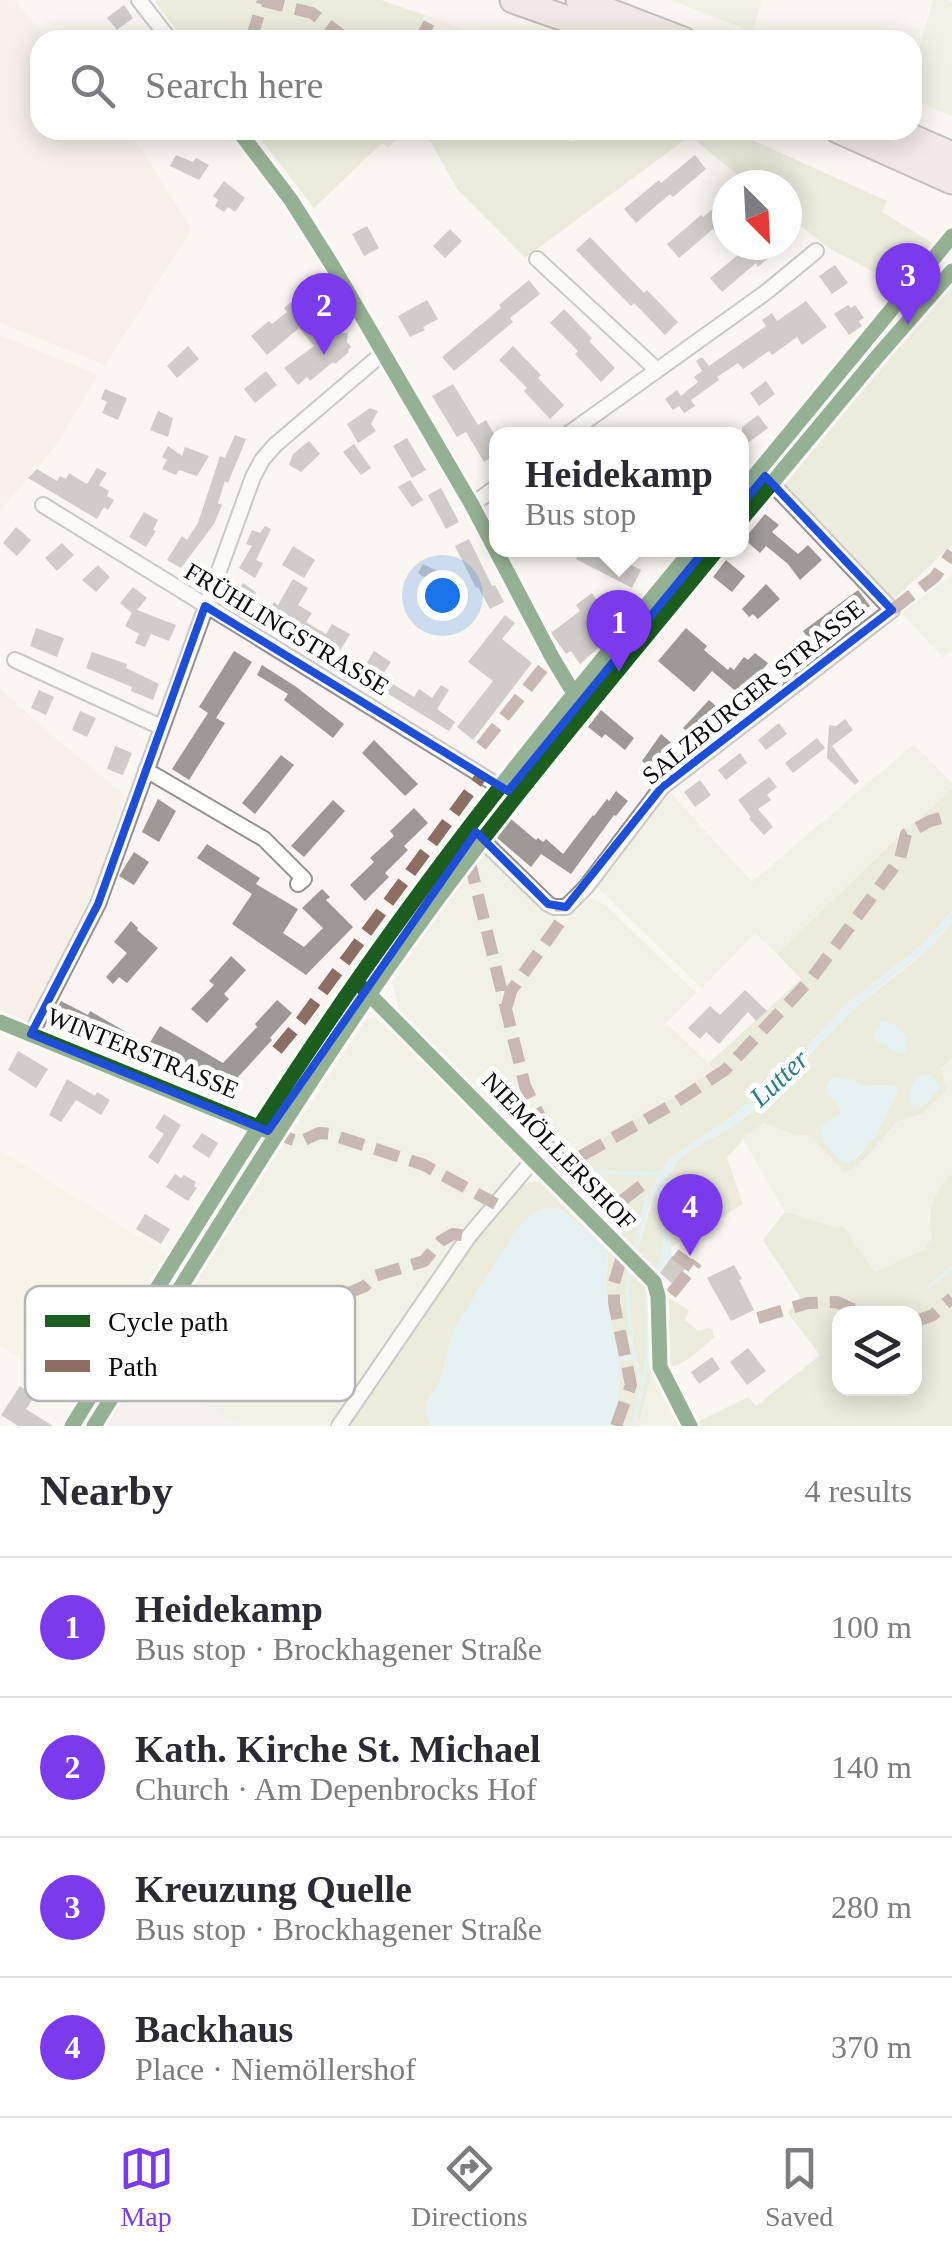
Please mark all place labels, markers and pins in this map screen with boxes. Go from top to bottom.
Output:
pin: 3 [876,242,940,325]
pin: 2 [292,272,356,355]
pin: 1 [586,590,652,672]
pin: 4 [658,1174,722,1256]

